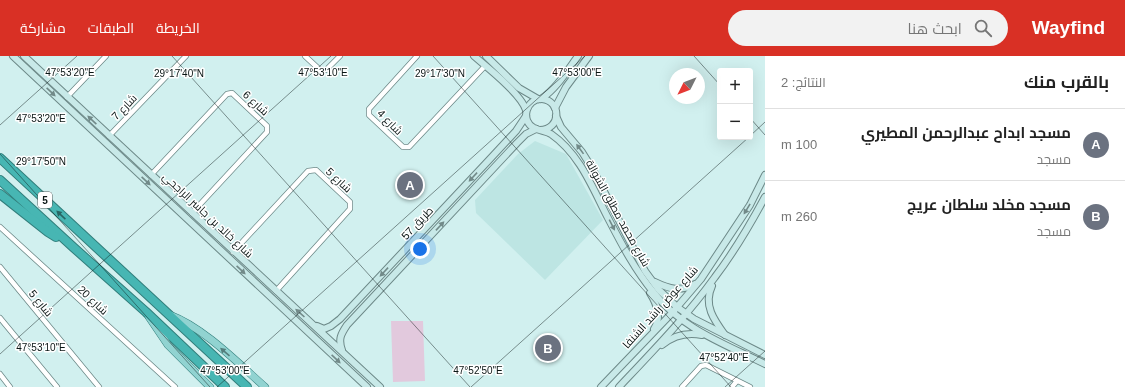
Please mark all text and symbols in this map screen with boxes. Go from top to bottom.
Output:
search box [728,10,1008,46]
icon: search [972,17,994,39]
text: Wayfind [1032,17,1105,38]
text: مشاركة [20,20,66,36]
text: الطبقات [88,20,134,36]
text: الخريطة [156,20,200,36]
text: ابحث هنا [908,20,962,37]
text: 47°53'20"E [45,67,95,78]
text: 47°53'10"E [298,67,348,78]
text: 47°53'00"E [552,67,602,78]
text: 29°17'40"N [154,68,204,79]
text: 29°17'30"N [415,68,465,79]
north arrow [669,68,705,104]
map controls [717,68,753,140]
button: + [717,68,753,104]
text: بالقرب منك [1024,73,1109,92]
text: النتائج: 2 [781,75,826,90]
one-way arrow [46,88,57,97]
street label: شارع 6 [239,88,271,119]
street label: شارع 7 [109,92,140,124]
button: − [717,104,753,140]
street label: شارع 4 [374,107,405,138]
text: 47°53'20"E [16,113,66,124]
one-way arrow [87,115,97,124]
text: مسجد ابداح عبدالرحمن المطيري [861,124,1071,141]
text: 100 m [781,137,817,152]
text: A [1091,137,1101,152]
one-way arrow [575,143,584,154]
text: مسجد [1037,152,1071,167]
text: 29°17'50"N [16,156,66,167]
street label: شارع محمد مطلق الشوالة [582,158,652,269]
street label: شارع 5 [322,165,354,196]
street label: شارع خالد بن جاسر الراجحي [158,170,255,262]
pin: A [397,170,423,200]
one-way arrow [468,172,478,182]
one-way arrow [142,176,151,185]
road number: 5 [38,192,52,208]
text: مسجد مخلد سلطان عريج [907,196,1071,213]
one-way arrow [743,203,750,215]
street label: طريق 57 [399,204,436,243]
text: 260 m [781,209,817,224]
text: B [1091,209,1101,224]
one-way arrow [56,210,66,219]
one-way arrow [609,220,615,231]
one-way arrow [435,221,445,231]
text: مسجد [1037,224,1071,239]
your location [410,239,430,259]
street label: شارع عوض راشد الشنفا [620,264,701,352]
one-way arrow [237,265,246,274]
one-way arrow [379,267,389,277]
street label: شارع 20 [74,283,110,318]
street label: شارع 5 [25,287,55,320]
one-way arrow [295,308,305,318]
pin: B [535,333,561,363]
text: 47°53'10"E [16,342,66,353]
one-way arrow [220,348,231,357]
text: 47°52'40"E [699,352,749,363]
one-way arrow [331,354,342,363]
text: 47°53'00"E [200,365,250,376]
text: 47°52'50"E [453,365,503,376]

